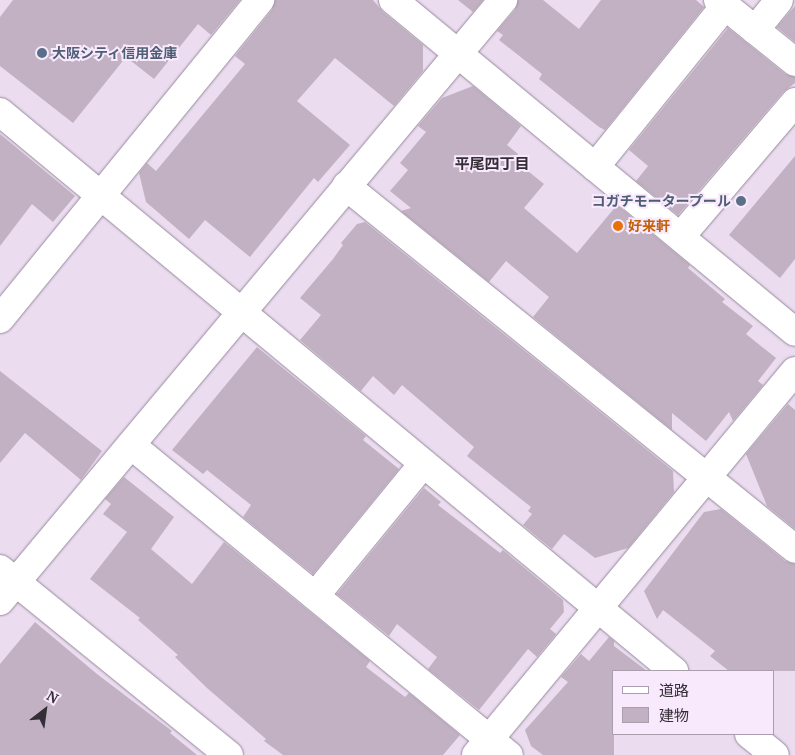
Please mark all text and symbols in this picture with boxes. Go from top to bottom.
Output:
place label: 大阪シティ信用金庫 [52,45,178,61]
marker: 大阪シティ信用金庫 [36,47,48,59]
district label: 平尾四丁目 [455,155,529,173]
place label: コガチモータープール [591,193,731,209]
marker: コガチモータープール [735,195,747,207]
place label: 好来軒 [628,218,670,234]
marker: 好来軒 [612,220,624,232]
legend [612,670,775,735]
text: 道路 [659,680,689,700]
north arrow [20,685,70,735]
text: N [43,686,62,707]
text: 建物 [659,705,689,725]

